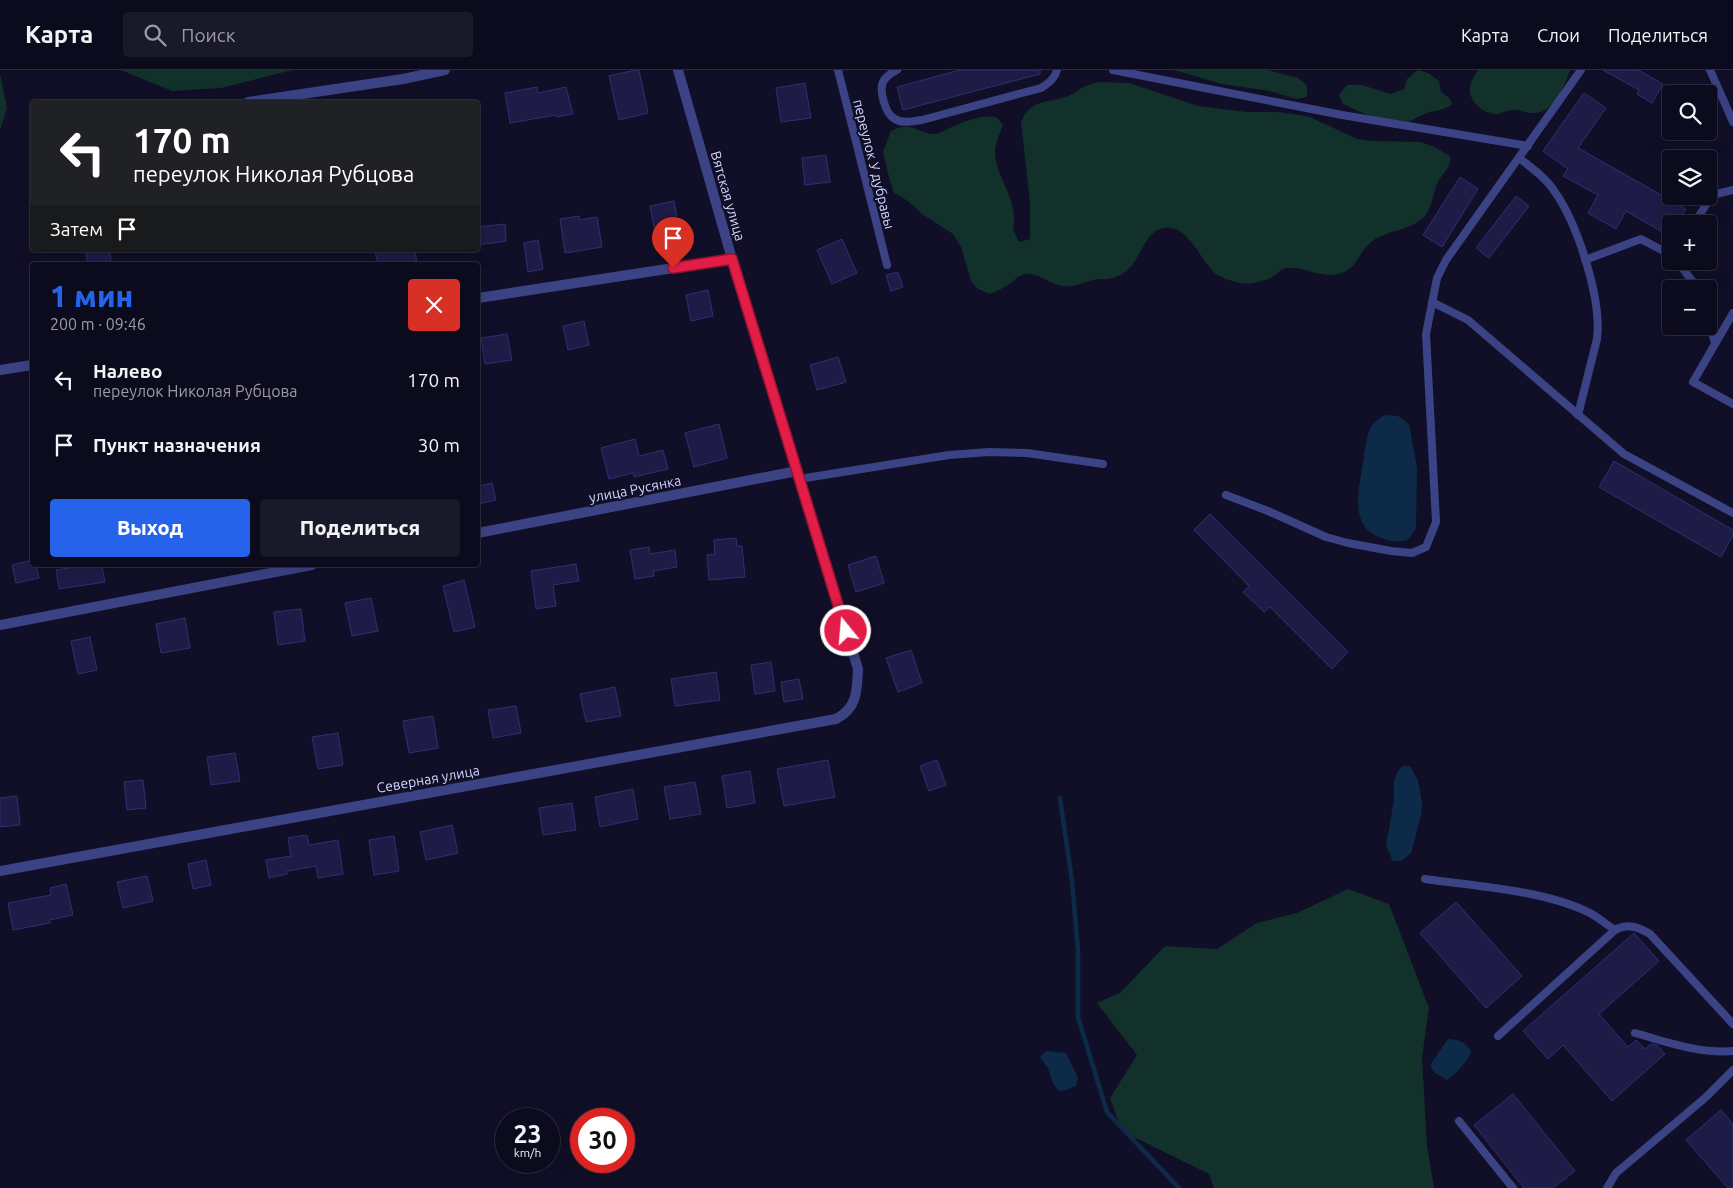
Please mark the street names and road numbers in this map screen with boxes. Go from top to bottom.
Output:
street label: переулок У дубравы [850,97,898,231]
street label: Вятская улица [708,149,748,243]
street label: улица Русянка [588,472,682,506]
street label: Северная улица [375,762,481,796]

